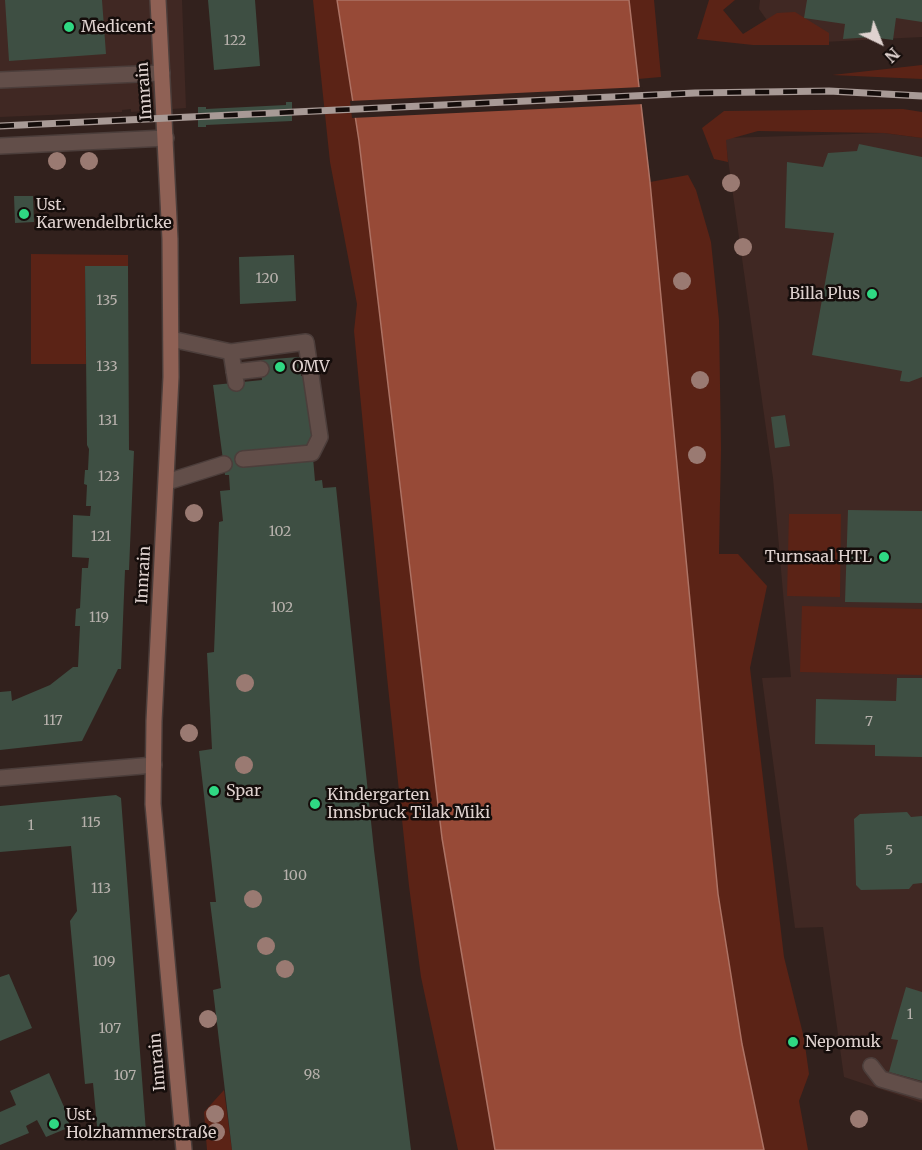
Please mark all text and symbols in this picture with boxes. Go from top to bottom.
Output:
north arrow [850,12,910,72]
place label: Medicent [81,17,153,37]
marker: Medicent [62,20,76,34]
house number: 122 [224,33,246,49]
text: N [881,44,904,67]
street label: Innrain [133,61,157,121]
place label: Ust. Karwendelbrücke [36,195,172,233]
marker: Ust. Karwendelbrücke [17,207,31,221]
house number: 120 [255,271,279,287]
place label: Billa Plus [789,284,860,304]
marker: Billa Plus [865,287,879,301]
house number: 135 [96,293,118,309]
place label: OMV [292,357,330,377]
house number: 133 [96,359,118,375]
marker: OMV [273,360,287,374]
house number: 131 [98,413,118,429]
house number: 123 [98,469,120,485]
house number: 102 [269,524,291,540]
house number: 121 [91,529,111,545]
street label: Innrain [133,545,155,605]
place label: Turnsaal HTL [765,547,872,567]
marker: Turnsaal HTL [877,550,891,564]
house number: 102 [271,600,293,616]
house number: 119 [89,610,109,626]
house number: 117 [43,713,63,729]
house number: 7 [865,714,873,730]
place label: Spar [226,781,261,801]
marker: Spar [207,784,221,798]
place label: Kindergarten Innsbruck Tilak Miki [327,785,490,823]
marker: Kindergarten Innsbruck Tilak Miki [308,797,322,811]
house number: 115 [81,815,101,831]
house number: 1 [28,818,34,834]
house number: 5 [885,843,893,859]
house number: 100 [283,868,307,884]
house number: 113 [91,881,111,897]
house number: 109 [92,954,116,970]
house number: 1 [907,1007,913,1023]
house number: 107 [99,1021,121,1037]
street label: Innrain [146,1032,170,1092]
place label: Nepomuk [805,1032,881,1052]
marker: Nepomuk [786,1035,800,1049]
house number: 98 [304,1067,320,1083]
house number: 107 [114,1068,136,1084]
place label: Ust. Holzhammerstraße [66,1105,216,1143]
marker: Ust. Holzhammerstraße [47,1117,61,1131]

